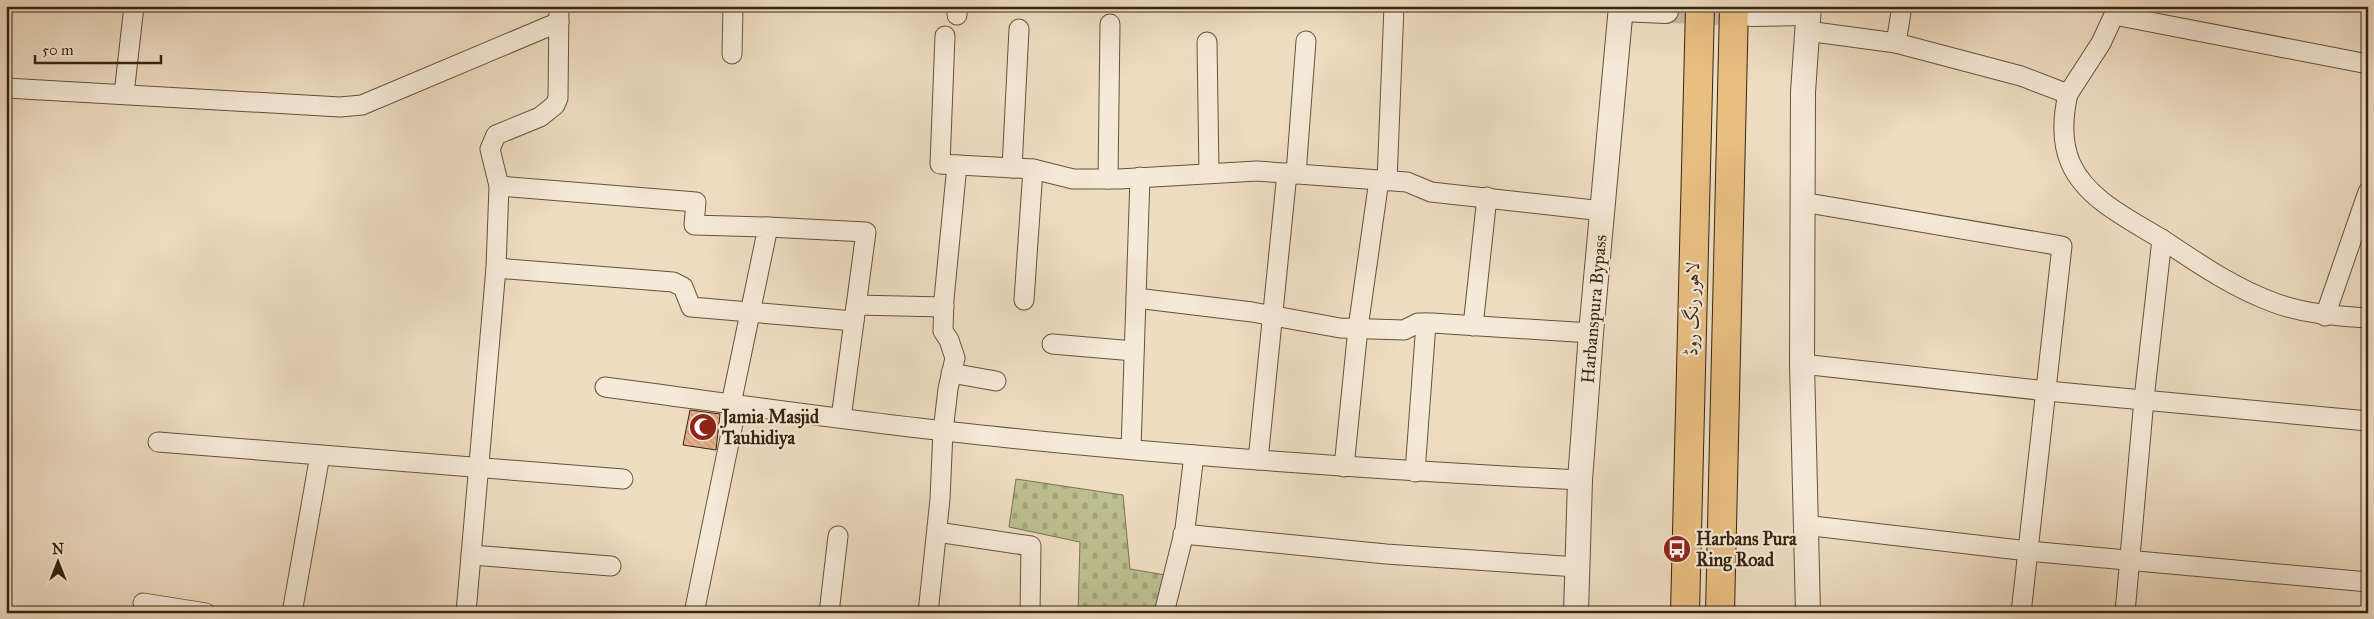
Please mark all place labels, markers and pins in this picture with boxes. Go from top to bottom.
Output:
place label: Jamia Masjid Tauhidiya [720,406,820,450]
mosque icon: Jamia Masjid Tauhidiya [688,412,718,442]
place label: Harbans Pura Ring Road [1696,528,1797,572]
bus stop icon: Harbans Pura Ring Road [1662,534,1692,564]

